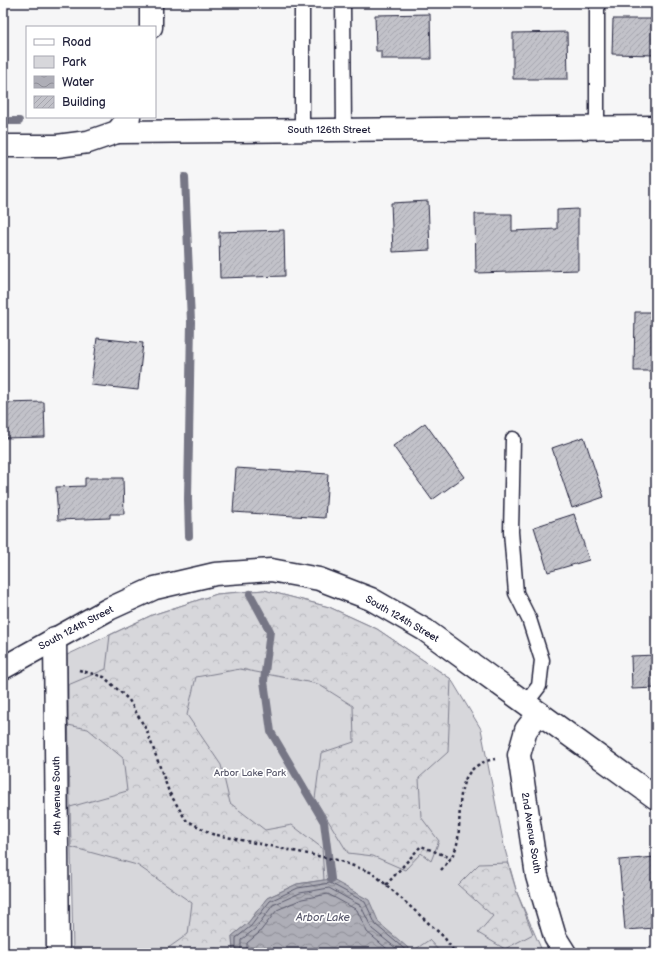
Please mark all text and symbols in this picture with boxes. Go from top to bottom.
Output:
legend [26,26,156,118]
text: Road [62,35,91,50]
text: Park [62,55,86,70]
text: Water [62,75,94,90]
text: Building [62,95,106,110]
street label: South 126th Street [288,124,370,136]
street label: South 124th Street [363,593,441,645]
street label: South 124th Street [37,603,115,653]
street label: 4th Avenue South [50,756,64,836]
park label: Arbor Lake Park [214,767,286,779]
street label: 2nd Avenue South [519,792,543,875]
water label: Arbor Lake [295,911,351,924]

